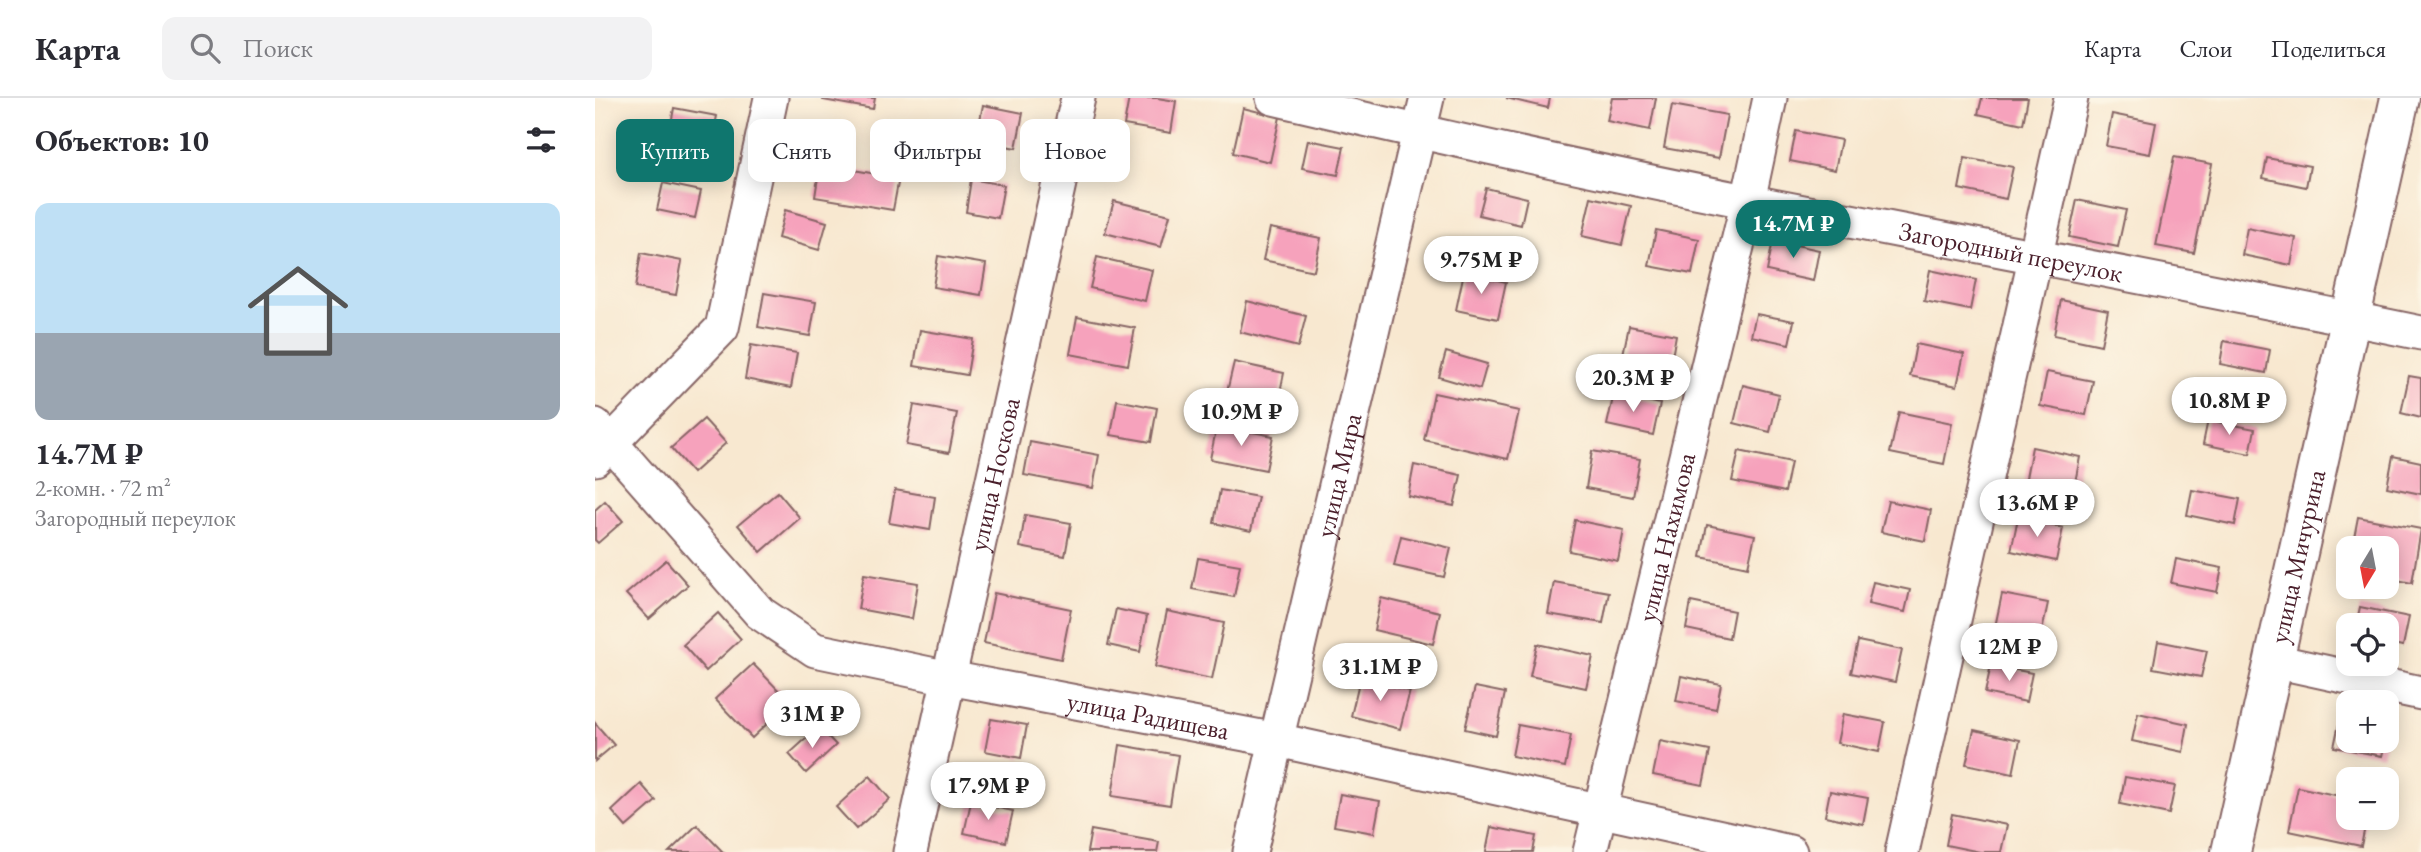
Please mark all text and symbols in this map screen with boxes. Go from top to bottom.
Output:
search box [162,17,652,80]
text: Карта [35,27,120,70]
icon: search [186,29,224,67]
text: Поиск [242,31,313,65]
text: Карта [2084,33,2141,64]
text: Слои [2179,33,2233,64]
text: Поделиться [2271,33,2386,64]
chip: Купить [616,119,734,182]
chip: Снять [748,119,856,182]
chip: Фильтры [870,119,1006,182]
chip: Новое [1020,119,1130,182]
text: Объектов: 10 [35,121,209,160]
icon: filters [522,121,560,159]
pin: 14.7M ₽ [1728,200,1858,260]
text: 14.7M ₽ [1752,208,1834,238]
street label: Загородный переулок [1896,214,2126,290]
pin: 9.75M ₽ [1416,236,1546,296]
text: 9.75M ₽ [1440,244,1522,274]
icon: home [235,248,361,374]
pin: 20.3M ₽ [1568,354,1698,414]
text: 20.3M ₽ [1592,362,1674,392]
pin: 10.8M ₽ [2164,378,2294,437]
text: 10.8M ₽ [2188,385,2270,415]
pin: 10.9M ₽ [1176,388,1306,448]
street label: улица Носкова [961,394,1028,554]
text: 10.9M ₽ [1200,396,1282,426]
street label: улица Мира [1307,409,1370,541]
text: 14.7M ₽ [35,434,143,473]
street label: улица Нахимова [1630,449,1703,625]
street label: улица Мичурина [2261,465,2333,647]
text: 2-комн. · 72 m² [35,473,171,503]
pin: 13.6M ₽ [1972,480,2102,539]
text: 13.6M ₽ [1996,487,2078,517]
text: Загородный переулок [35,503,236,533]
north arrow [2336,536,2399,598]
map controls [2336,536,2399,830]
button: locate [2336,613,2399,676]
pin: 12M ₽ [1960,624,2058,683]
text: 12M ₽ [1976,631,2042,661]
pin: 31.1M ₽ [1315,644,1445,703]
text: 31.1M ₽ [1339,651,1421,681]
street label: улица Радищева [1064,684,1233,748]
pin: 31M ₽ [763,690,861,750]
button: + [2336,690,2399,753]
text: 31M ₽ [779,698,845,728]
pin: 17.9M ₽ [923,762,1053,822]
button: − [2336,767,2399,830]
text: 17.9M ₽ [947,770,1029,800]

